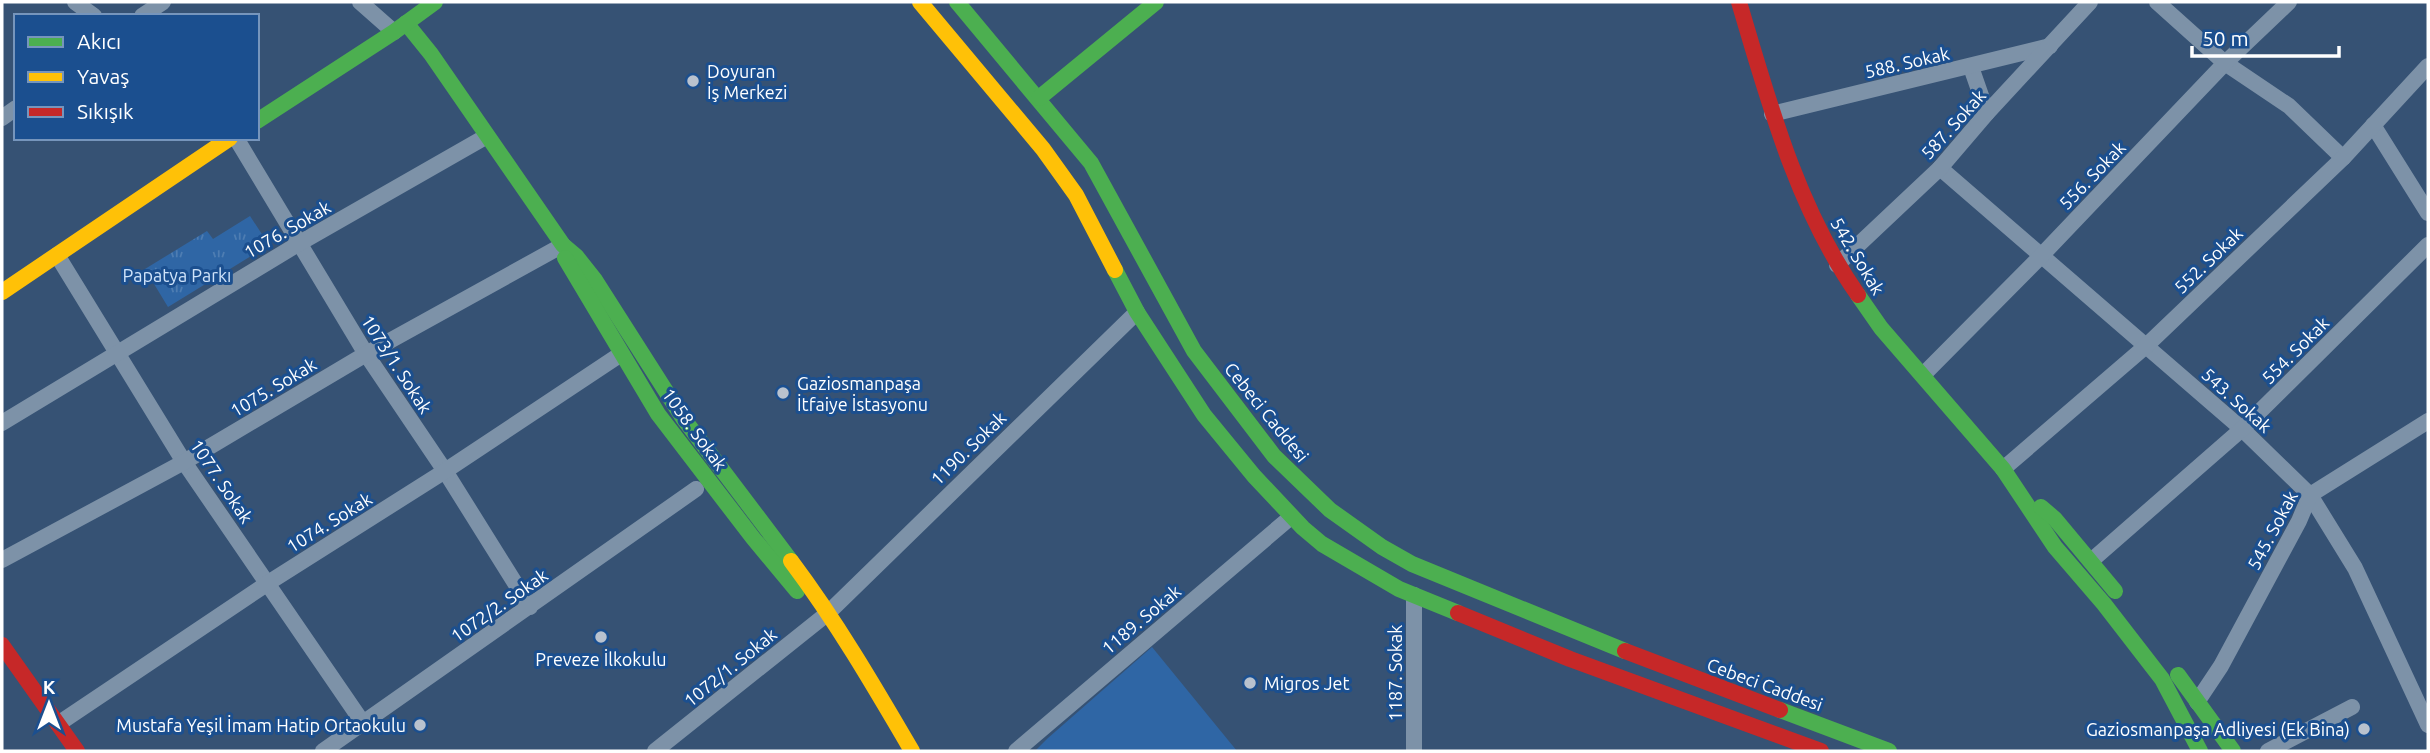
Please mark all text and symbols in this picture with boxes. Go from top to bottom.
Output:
legend [14,14,259,140]
scale bar [2192,14,2339,58]
text: 50 m [2202,26,2249,50]
text: Akıcı [77,29,121,53]
street label: 588. Sokak [1863,43,1951,81]
place label: Doyuran İş Merkezi [707,61,787,102]
text: Yavaş [77,64,129,88]
marker: Doyuran İş Merkezi [685,73,701,89]
street label: 587. Sokak [1917,85,1989,163]
text: Sıkışık [77,99,134,123]
street label: 556. Sokak [2055,137,2129,213]
street label: 1076. Sokak [240,196,334,262]
street label: 542. Sokak [1827,214,1889,298]
street label: 552. Sokak [2170,223,2246,297]
park label: Papatya Parkı [123,265,231,285]
street label: 1073/1. Sokak [358,311,436,417]
street label: 554. Sokak [2257,312,2333,388]
street label: 1075. Sokak [226,354,320,420]
street label: Cebeci Caddesi [1221,358,1313,466]
street label: 543. Sokak [2198,364,2276,436]
place label: Gaziosmanpaşa İtfaiye İstasyonu [797,373,928,414]
street label: 1058. Sokak [659,384,731,474]
marker: Gaziosmanpaşa İtfaiye İstasyonu [775,385,791,401]
street label: 1190. Sokak [926,407,1010,489]
street label: 1077. Sokak [187,435,257,527]
street label: 545. Sokak [2243,487,2301,573]
street label: 1074. Sokak [283,488,375,556]
street label: 1072/2. Sokak [447,564,551,646]
street label: 1189. Sokak [1098,580,1184,658]
street label: 1072/1. Sokak [680,624,780,710]
street label: 1187. Sokak [1385,625,1405,721]
marker: Preveze İlkokulu [593,629,609,645]
place label: Preveze İlkokulu [535,649,667,669]
street label: Cebeci Caddesi [1704,654,1826,714]
north arrow [14,669,84,739]
place label: Migros Jet [1264,673,1350,693]
marker: Migros Jet [1242,675,1258,691]
text: K [43,676,56,698]
place label: Mustafa Yeşil İmam Hatip Ortaokulu [116,715,406,735]
marker: Mustafa Yeşil İmam Hatip Ortaokulu [412,717,428,733]
place label: Gaziosmanpaşa Adliyesi (Ek Bina) [2086,719,2350,740]
marker: Gaziosmanpaşa Adliyesi (Ek Bina) [2356,721,2372,737]

